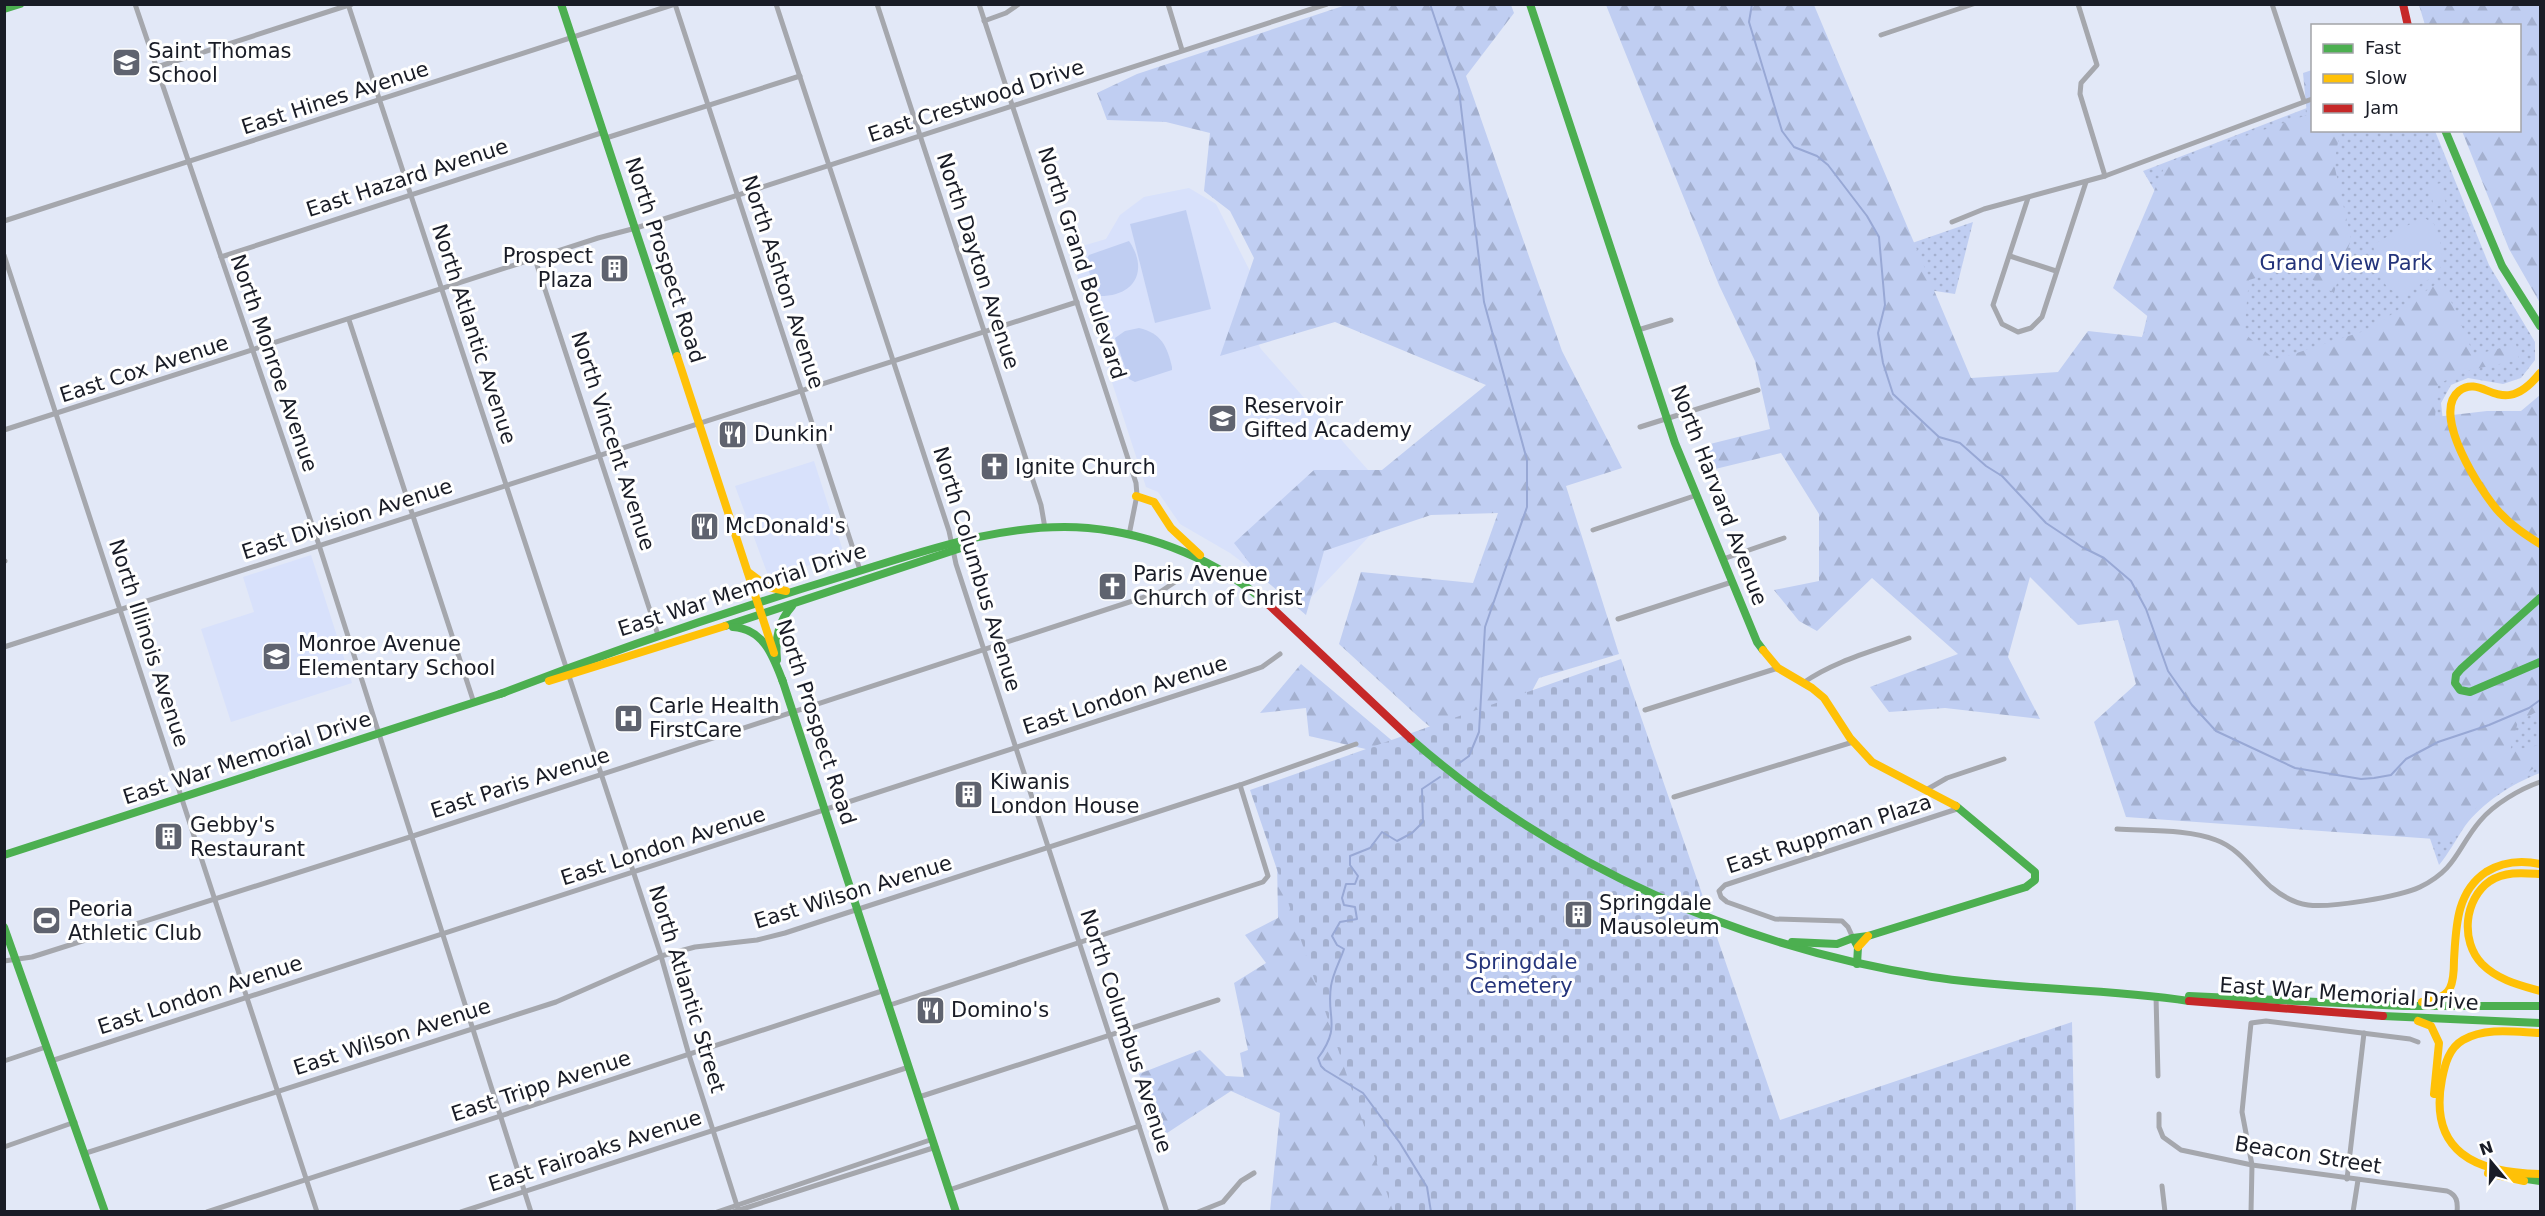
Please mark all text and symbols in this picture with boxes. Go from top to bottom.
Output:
legend [2311,24,2521,132]
text: Fast [2365,37,2401,58]
place label: Saint Thomas School [148,39,292,87]
school or university icon: Saint Thomas School [111,47,143,79]
street label: East Crestwood Drive [865,55,1087,147]
street label: East Hines Avenue [238,56,432,140]
text: Slow [2365,67,2407,88]
text: Jam [2364,97,2399,118]
street label: East Hazard Avenue [303,134,511,222]
street label: North Grand Boulevard [1033,144,1131,382]
street label: North Dayton Avenue [932,150,1024,372]
street label: North Prospect Road [620,154,710,366]
street label: North Ashton Avenue [737,172,829,392]
street label: North Atlantic Avenue [427,221,521,447]
place label: Prospect Plaza [503,244,593,292]
street label: North Monroe Avenue [225,251,323,475]
park label: Grand View Park [2260,251,2433,275]
building icon: Prospect Plaza [598,252,630,284]
street label: North Vincent Avenue [566,328,660,554]
street label: East Cox Avenue [57,330,231,408]
street label: North Harvard Avenue [1666,381,1772,609]
place label: Reservoir Gifted Academy [1244,394,1412,442]
school or university icon: Reservoir Gifted Academy [1207,402,1239,434]
restaurant icon: Dunkin' [717,418,749,450]
place label: Dunkin' [754,422,834,446]
street label: North Columbus Avenue [928,444,1026,694]
church icon: Ignite Church [978,451,1010,483]
place label: Ignite Church [1015,455,1156,479]
street label: East Division Avenue [239,474,455,564]
restaurant icon: McDonald's [688,510,720,542]
place label: McDonald's [725,514,846,538]
street label: North Illinois Avenue [104,536,194,750]
street label: East War Memorial Drive [615,538,869,642]
place label: Paris Avenue Church of Christ [1133,562,1303,610]
church icon: Paris Avenue Church of Christ [1096,570,1128,602]
street label: North Prospect Road [771,616,861,828]
place label: Monroe Avenue Elementary School [298,632,495,680]
school or university icon: Monroe Avenue Elementary School [261,640,293,672]
street label: East London Avenue [1020,651,1230,739]
place label: Carle Health FirstCare [649,694,780,742]
hospital icon: Carle Health FirstCare [612,702,644,734]
street label: East War Memorial Drive [120,706,374,810]
street label: East Paris Avenue [428,743,612,823]
place label: Kiwanis London House [990,770,1139,818]
building icon: Kiwanis London House [953,778,985,810]
street label: East Ruppman Plaza [1723,789,1935,879]
street label: East London Avenue [558,802,768,890]
place label: Gebby's Restaurant [190,813,305,861]
building icon: Gebby's Restaurant [153,821,185,853]
street label: East Wilson Avenue [751,850,955,934]
street label: North Atlantic Street [644,882,730,1096]
place label: Springdale Mausoleum [1599,891,1720,939]
place label: Peoria Athletic Club [68,897,202,945]
building icon: Springdale Mausoleum [1562,899,1594,931]
sports icon: Peoria Athletic Club [31,905,63,937]
street label: North Columbus Avenue [1075,906,1177,1156]
park label: Springdale Cemetery [1465,950,1577,998]
street label: East London Avenue [95,951,305,1039]
street label: East War Memorial Drive [2219,973,2479,1015]
street label: East Wilson Avenue [290,994,494,1080]
restaurant icon: Domino's [914,994,946,1026]
place label: Domino's [951,998,1049,1022]
street label: East Tripp Avenue [448,1046,634,1126]
street label: East Fairoaks Avenue [485,1105,705,1197]
street label: Beacon Street [2233,1132,2383,1178]
north arrow [2461,1132,2521,1192]
text: N [2477,1137,2496,1159]

